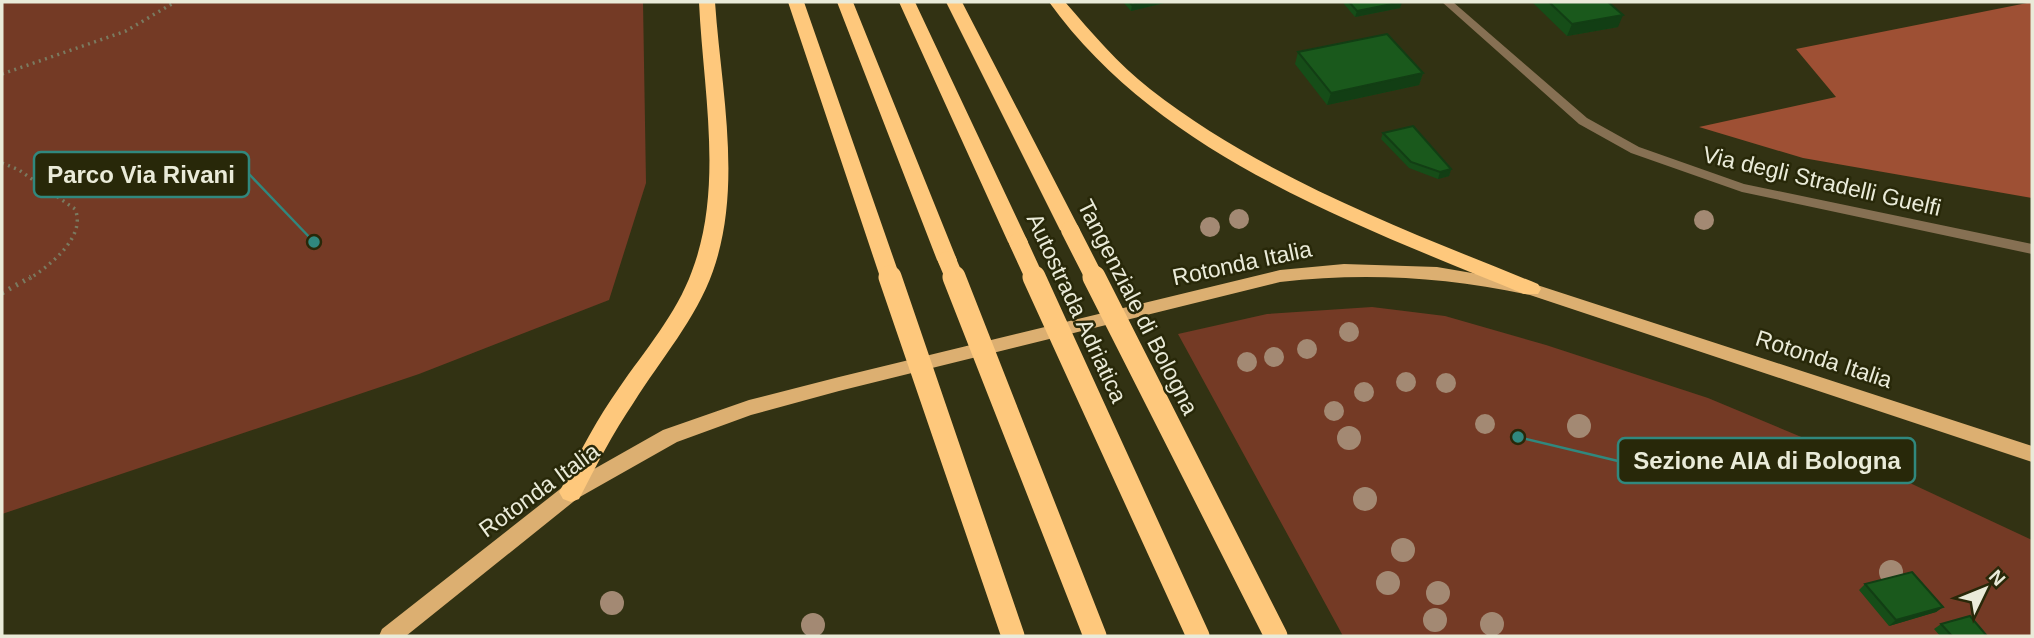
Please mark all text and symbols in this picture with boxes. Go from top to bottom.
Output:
street label: Via degli Stradelli Guelfi [1700,141,1944,221]
callout: Parco Via Rivani [34,152,249,197]
text: Parco Via Rivani [47,161,235,188]
street label: Tangenziale di Bologna [1072,195,1204,419]
street label: Autostrada Adriatica [1022,209,1132,407]
street label: Rotonda Italia [1170,235,1314,290]
street label: Rotonda Italia [1752,325,1896,393]
street label: Rotonda Italia [474,438,604,542]
callout: Sezione AIA di Bologna [1618,438,1915,483]
text: Sezione AIA di Bologna [1633,447,1901,474]
north arrow [1950,554,2020,624]
text: N [1985,566,2009,590]

